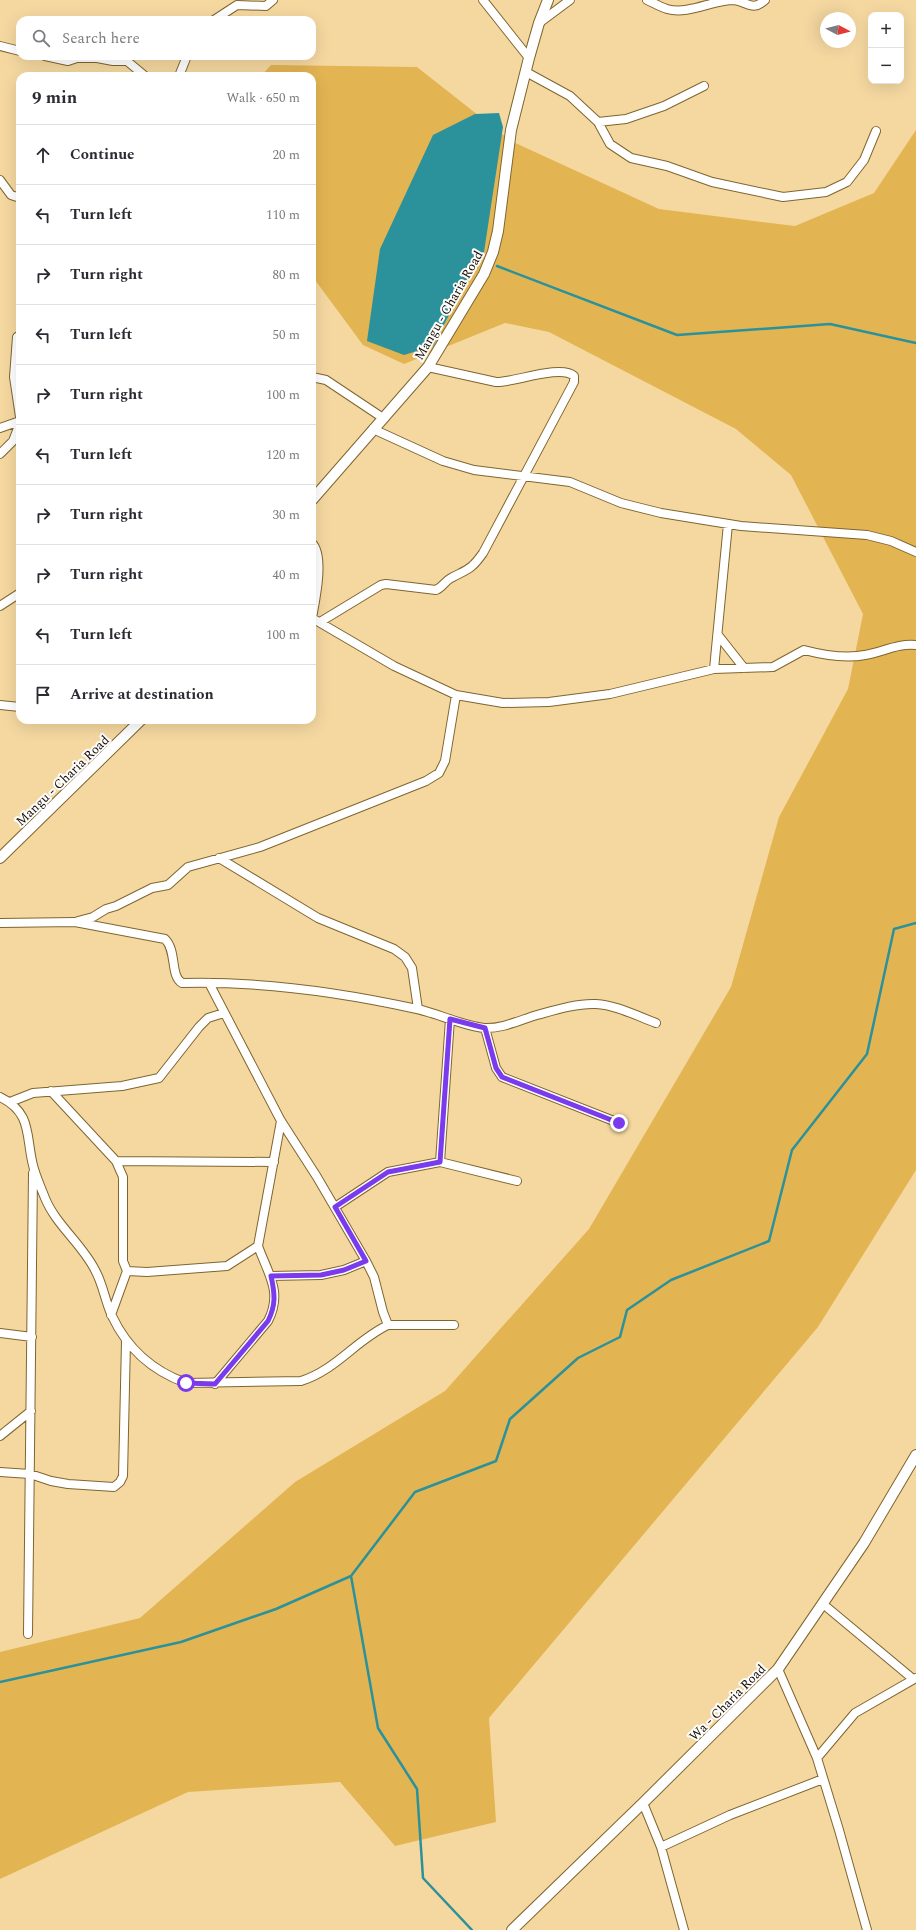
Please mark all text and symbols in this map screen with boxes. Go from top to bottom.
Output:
north arrow [820,12,856,48]
map controls [868,12,904,84]
button: + [868,12,904,48]
search box [16,16,316,60]
icon: search [30,27,52,49]
text: Search here [62,27,140,50]
button: − [868,48,904,84]
text: 9 min [32,85,77,111]
text: Walk · 650 m [226,88,300,108]
text: Continue [70,143,135,166]
icon: ahead [32,144,54,166]
text: 20 m [273,145,300,165]
text: Turn left [70,203,132,226]
icon: left [32,204,54,226]
text: 110 m [266,205,300,225]
street label: Mangu - Charia Road [409,247,488,364]
text: Turn right [70,263,143,286]
icon: right [32,264,54,286]
text: 80 m [273,265,300,285]
text: Turn left [70,323,132,346]
icon: left [32,324,54,346]
text: 50 m [273,325,300,345]
text: Turn right [70,383,143,406]
icon: right [32,384,54,406]
text: 100 m [266,385,300,405]
text: Turn left [70,443,132,466]
icon: left [32,444,54,466]
text: 120 m [266,445,300,465]
text: Turn right [70,503,143,526]
icon: right [32,504,54,526]
text: 30 m [273,505,300,525]
text: Turn right [70,563,143,586]
icon: right [32,564,54,586]
text: 40 m [273,565,300,585]
text: Turn left [70,623,132,646]
icon: left [32,624,54,646]
text: 100 m [266,625,300,645]
text: Arrive at destination [70,683,214,706]
icon: arrive [32,684,54,706]
street label: Mangu - Charia Road [11,731,114,831]
route end [610,1114,628,1132]
route start [177,1374,195,1392]
street label: Wa - Charia Road [685,1660,771,1746]

